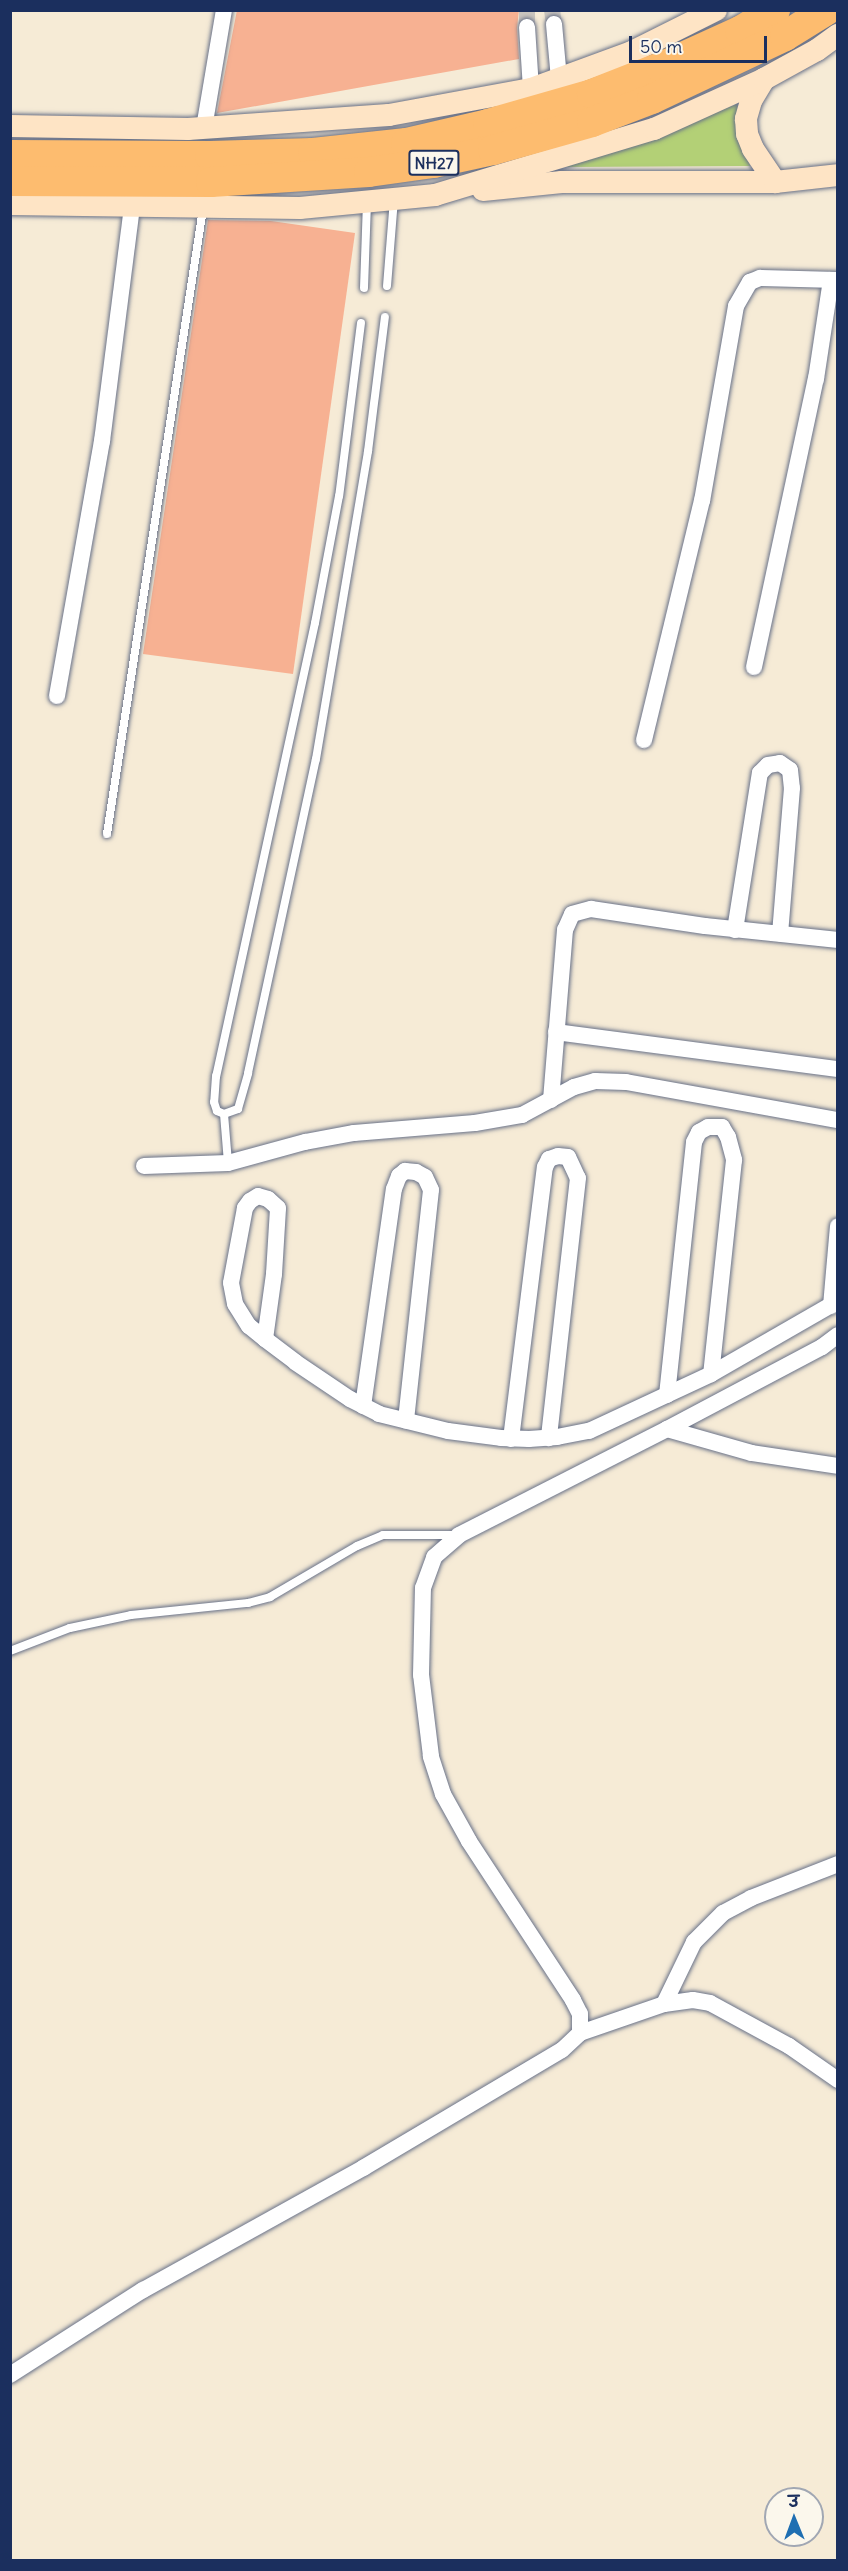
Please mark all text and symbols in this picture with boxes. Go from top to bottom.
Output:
scale bar [632,24,770,62]
text: 50 m [640,35,682,58]
road number: NH27 [407,150,461,176]
north arrow [764,2487,824,2547]
text: उ [788,2491,799,2511]

